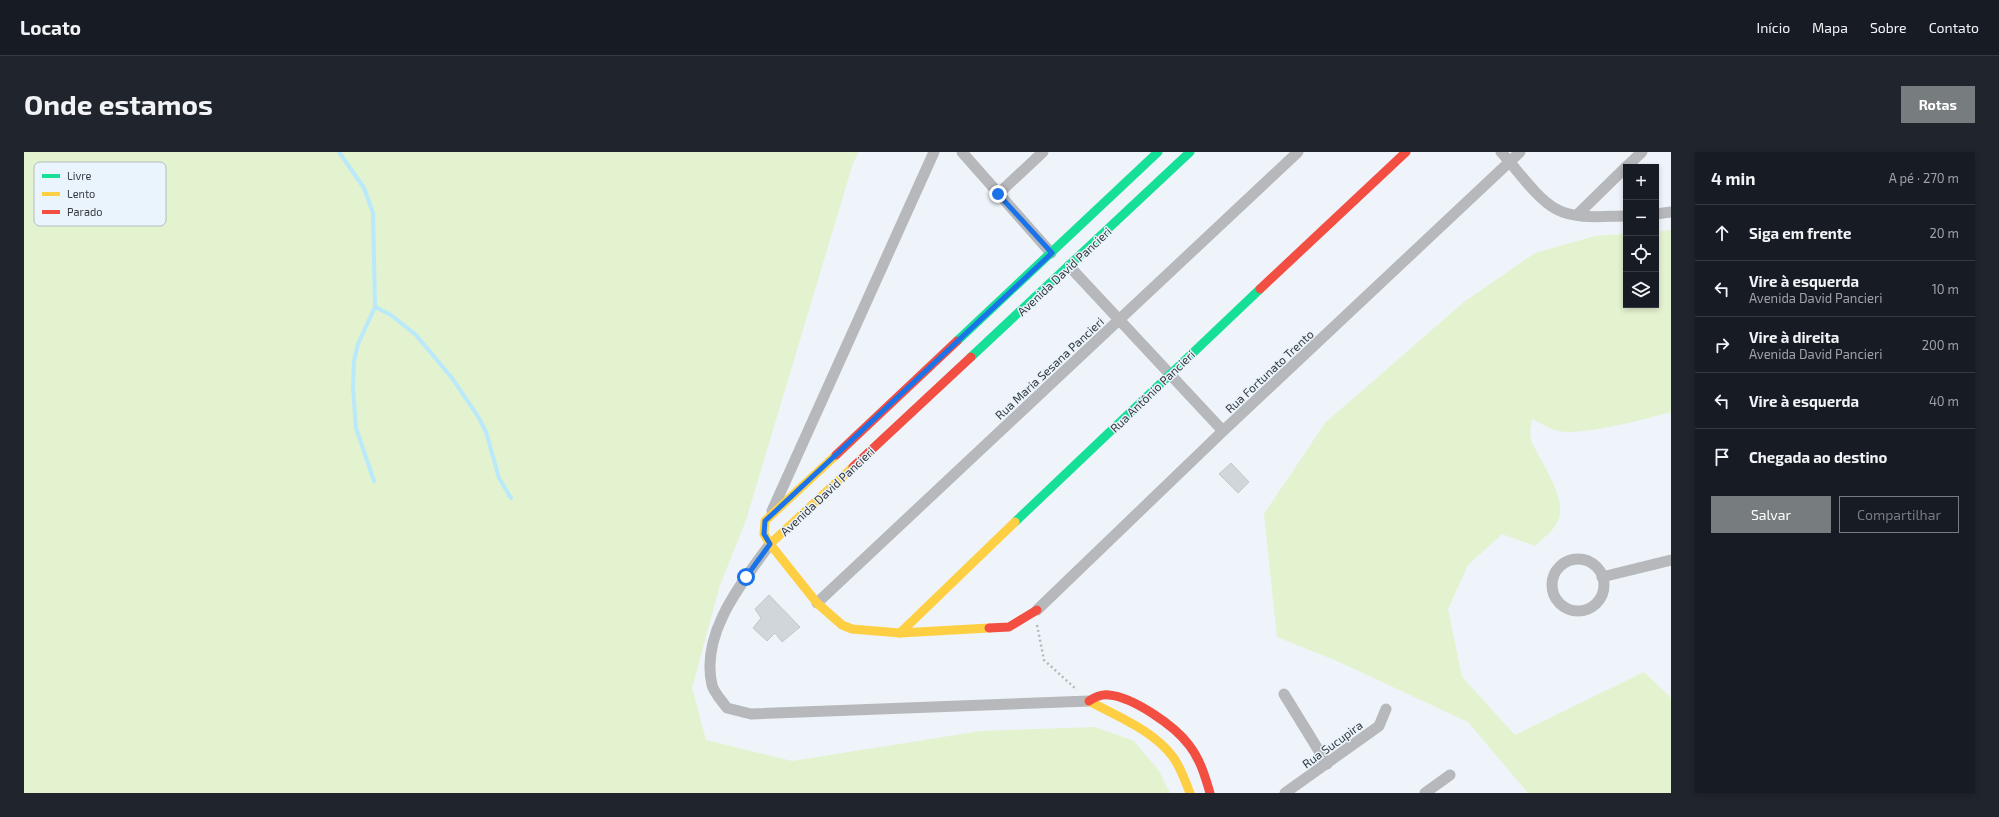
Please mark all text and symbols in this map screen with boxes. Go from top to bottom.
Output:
text: Locato [20,16,81,39]
text: Início [1757,19,1790,36]
text: Mapa [1812,19,1848,36]
text: Sobre [1870,19,1907,36]
text: Contato [1929,19,1979,36]
button: Rotas [1901,86,1975,123]
text: Onde estamos [24,87,213,121]
legend [34,162,166,226]
map controls [1623,164,1659,308]
button: + [1623,164,1659,200]
text: 4 min [1711,168,1755,188]
text: Livre [67,169,91,182]
text: A pé · 270 m [1889,170,1959,186]
route end [989,185,1007,203]
text: Lento [67,187,95,200]
button: − [1623,200,1659,236]
text: Parado [67,205,103,218]
icon: ahead [1711,222,1733,244]
street label: Avenida David Pancieri [1014,224,1114,318]
text: Siga em frente [1749,224,1851,242]
text: 20 m [1930,225,1959,241]
button: locate [1623,236,1659,272]
button: layers [1623,272,1659,308]
text: Vire à esquerda [1749,272,1859,290]
icon: left [1711,278,1733,300]
text: 10 m [1932,281,1959,297]
text: Avenida David Pancieri [1749,290,1882,306]
street label: Rua Maria Sesana Pancieri [992,314,1106,422]
street label: Rua Fortunato Trento [1222,326,1316,416]
text: Vire à direita [1749,328,1839,346]
icon: right [1711,334,1733,356]
text: 200 m [1922,337,1959,353]
text: Avenida David Pancieri [1749,346,1882,362]
street label: Rua Antônio Pancieri [1107,347,1197,435]
icon: left [1711,390,1733,412]
text: Vire à esquerda [1749,392,1859,410]
text: 40 m [1929,393,1959,409]
street label: Avenida David Pancieri [777,444,877,538]
icon: arrive [1711,446,1733,468]
text: Chegada ao destino [1749,448,1887,466]
button: Salvar [1711,496,1831,533]
button: Compartilhar [1839,496,1959,533]
route start [737,568,755,586]
street label: Rua Sucupira [1299,717,1365,771]

